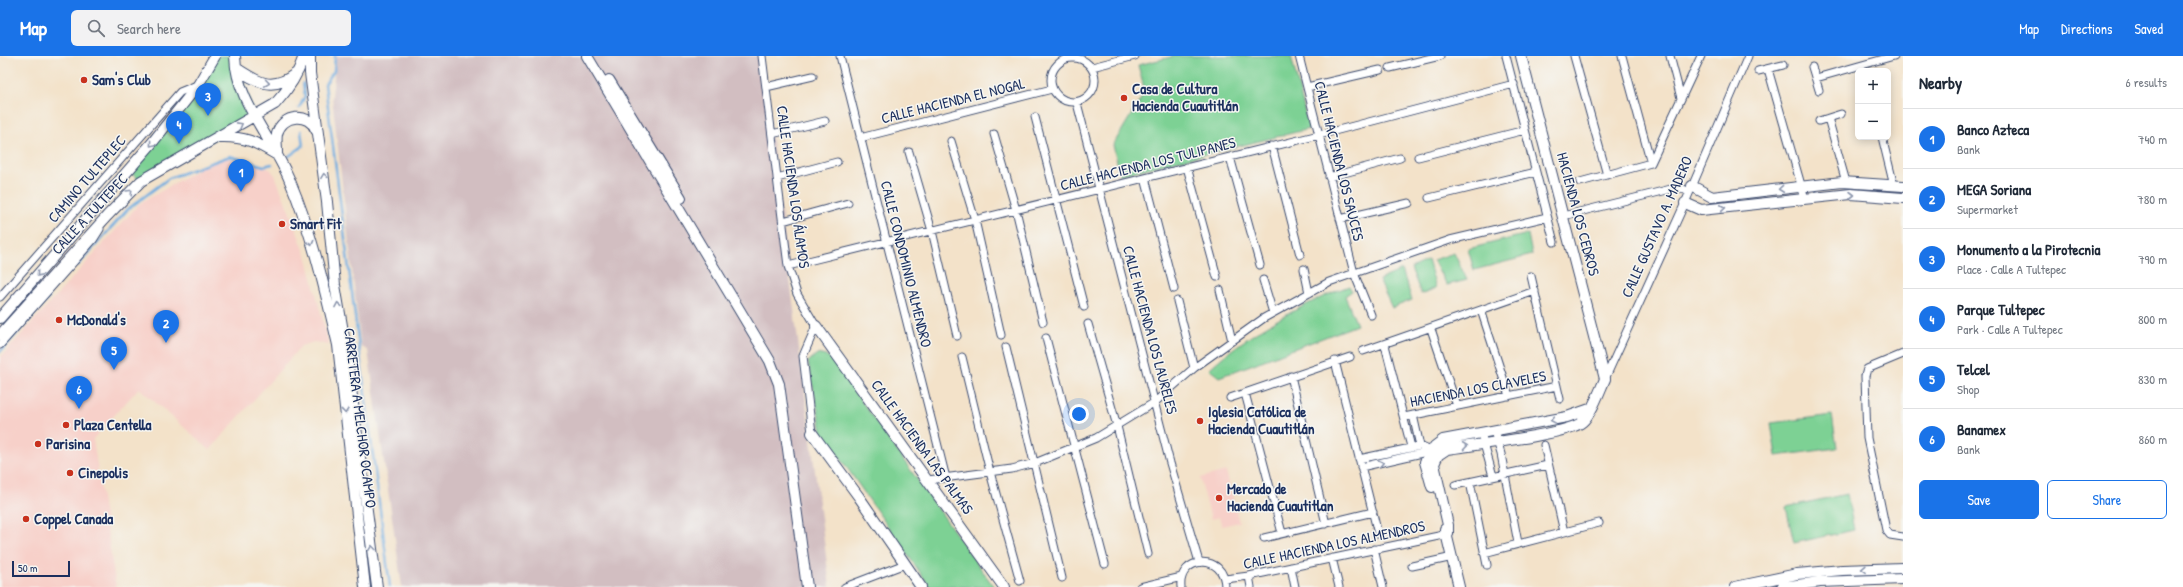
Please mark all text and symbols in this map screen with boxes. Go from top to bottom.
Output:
search box [71,10,351,46]
text: Map [20,15,47,41]
icon: search [85,17,107,39]
text: Search here [117,18,181,39]
text: Map [2019,19,2039,38]
text: Directions [2061,19,2112,38]
text: Saved [2134,19,2163,38]
map controls [1855,68,1891,140]
button: + [1855,68,1891,104]
place label: Sam's Club [92,69,151,90]
text: Nearby [1919,71,1962,94]
street label: CALLE HACIENDA EL NOGAL [879,72,1027,129]
text: 6 results [2126,73,2167,91]
marker: Sam's Club [79,75,89,85]
one-way arrow [264,78,271,87]
place label: Casa de Cultura Hacienda Cuautitlán [1132,78,1239,116]
street label: CALLE HACIENDA LOS SAUCES [1309,79,1370,243]
pin: 3 [195,83,221,116]
marker: Casa de Cultura Hacienda Cuautitlán [1119,93,1129,103]
street label: CALLE HACIENDA LOS ÁLAMOS [772,104,815,270]
button: − [1855,104,1891,140]
pin: 4 [166,111,192,144]
text: Banco Azteca [1957,119,2029,140]
one-way arrow [236,122,243,129]
street label: CAMINO TULTEPLEC [43,130,131,227]
text: 1 [1930,130,1934,148]
text: 740 m [2138,130,2167,148]
street label: CALLE HACIENDA LOS TULIPANES [1058,132,1238,195]
one-way arrow [149,140,156,147]
text: Bank [1957,140,1980,158]
street label: HACIENDA LOS CEDROS [1552,150,1605,278]
street label: CALLE GUSTAVO A. MADERO [1616,153,1697,301]
pin: 1 [228,159,254,192]
street label: CALLE A TULTEPEC [46,168,133,259]
one-way arrow [320,173,329,179]
street label: CALLE CONDOMINIO ALMENDRO [876,178,937,350]
text: MEGA Soriana [1957,179,2031,200]
one-way arrow [1778,184,1784,193]
one-way arrow [125,190,132,197]
text: 2 [1929,190,1935,208]
text: 780 m [2137,190,2167,208]
one-way arrow [1849,191,1855,199]
text: Supermarket [1957,200,2018,218]
one-way arrow [1720,203,1726,212]
place label: Smart Fit [290,213,342,234]
marker: Smart Fit [277,219,287,229]
one-way arrow [306,239,315,246]
text: Monumento a la Pirotecnia [1957,239,2100,260]
street label: CALLE HACIENDA LOS LAURELES [1118,243,1183,416]
text: 3 [1929,250,1935,268]
text: 790 m [2138,250,2167,268]
text: Place · Calle A Tultepec [1957,260,2066,278]
one-way arrow [36,269,43,277]
text: Parque Tultepec [1957,299,2045,320]
one-way arrow [335,302,343,308]
place label: McDonald's [67,309,126,330]
pin: 2 [153,310,179,343]
text: 4 [1930,310,1934,328]
text: 800 m [2138,310,2167,328]
marker: McDonald's [54,315,64,325]
text: Park · Calle A Tultepec [1957,320,2063,338]
street label: CARRETERA A MELCHOR OCAMPO [339,327,382,509]
pin: 5 [101,337,127,370]
text: Telcel [1957,359,1990,380]
street label: HACIENDA LOS CLAVELES [1408,365,1548,412]
text: 5 [1929,370,1935,388]
text: 830 m [2138,370,2167,388]
street label: CALLE HACIENDA LAS PALMAS [866,375,979,518]
pin: 6 [66,376,92,409]
text: Shop [1957,380,1979,398]
place label: Iglesia Católica de Hacienda Cuautitlán [1208,401,1315,439]
your location [1069,404,1089,424]
one-way arrow [341,408,350,414]
place label: Plaza Centella [74,414,151,435]
one-way arrow [1550,415,1556,424]
marker: Iglesia Católica de Hacienda Cuautitlán [1195,416,1205,426]
text: Banamex [1957,419,2006,440]
marker: Plaza Centella [61,420,71,430]
text: 6 [1929,430,1935,448]
text: 860 m [2139,430,2167,448]
place label: Parisina [46,433,90,454]
marker: Parisina [33,439,43,449]
text: Bank [1957,440,1980,458]
one-way arrow [1462,442,1468,451]
one-way arrow [1377,459,1384,467]
place label: Cinepolis [78,462,128,484]
marker: Cinepolis [65,468,75,478]
place label: Mercado de Hacienda Cuautitlan [1227,478,1334,516]
button: Save [1919,480,2039,519]
button: Share [2047,480,2167,519]
marker: Mercado de Hacienda Cuautitlan [1214,493,1224,503]
place label: Coppel Canada [34,508,113,530]
marker: Coppel Canada [21,514,31,524]
street label: CALLE HACIENDA LOS ALMENDROS [1241,515,1427,574]
one-way arrow [367,545,376,551]
scale bar [12,559,70,578]
text: 50 m [18,561,38,575]
one-way arrow [1861,565,1867,573]

